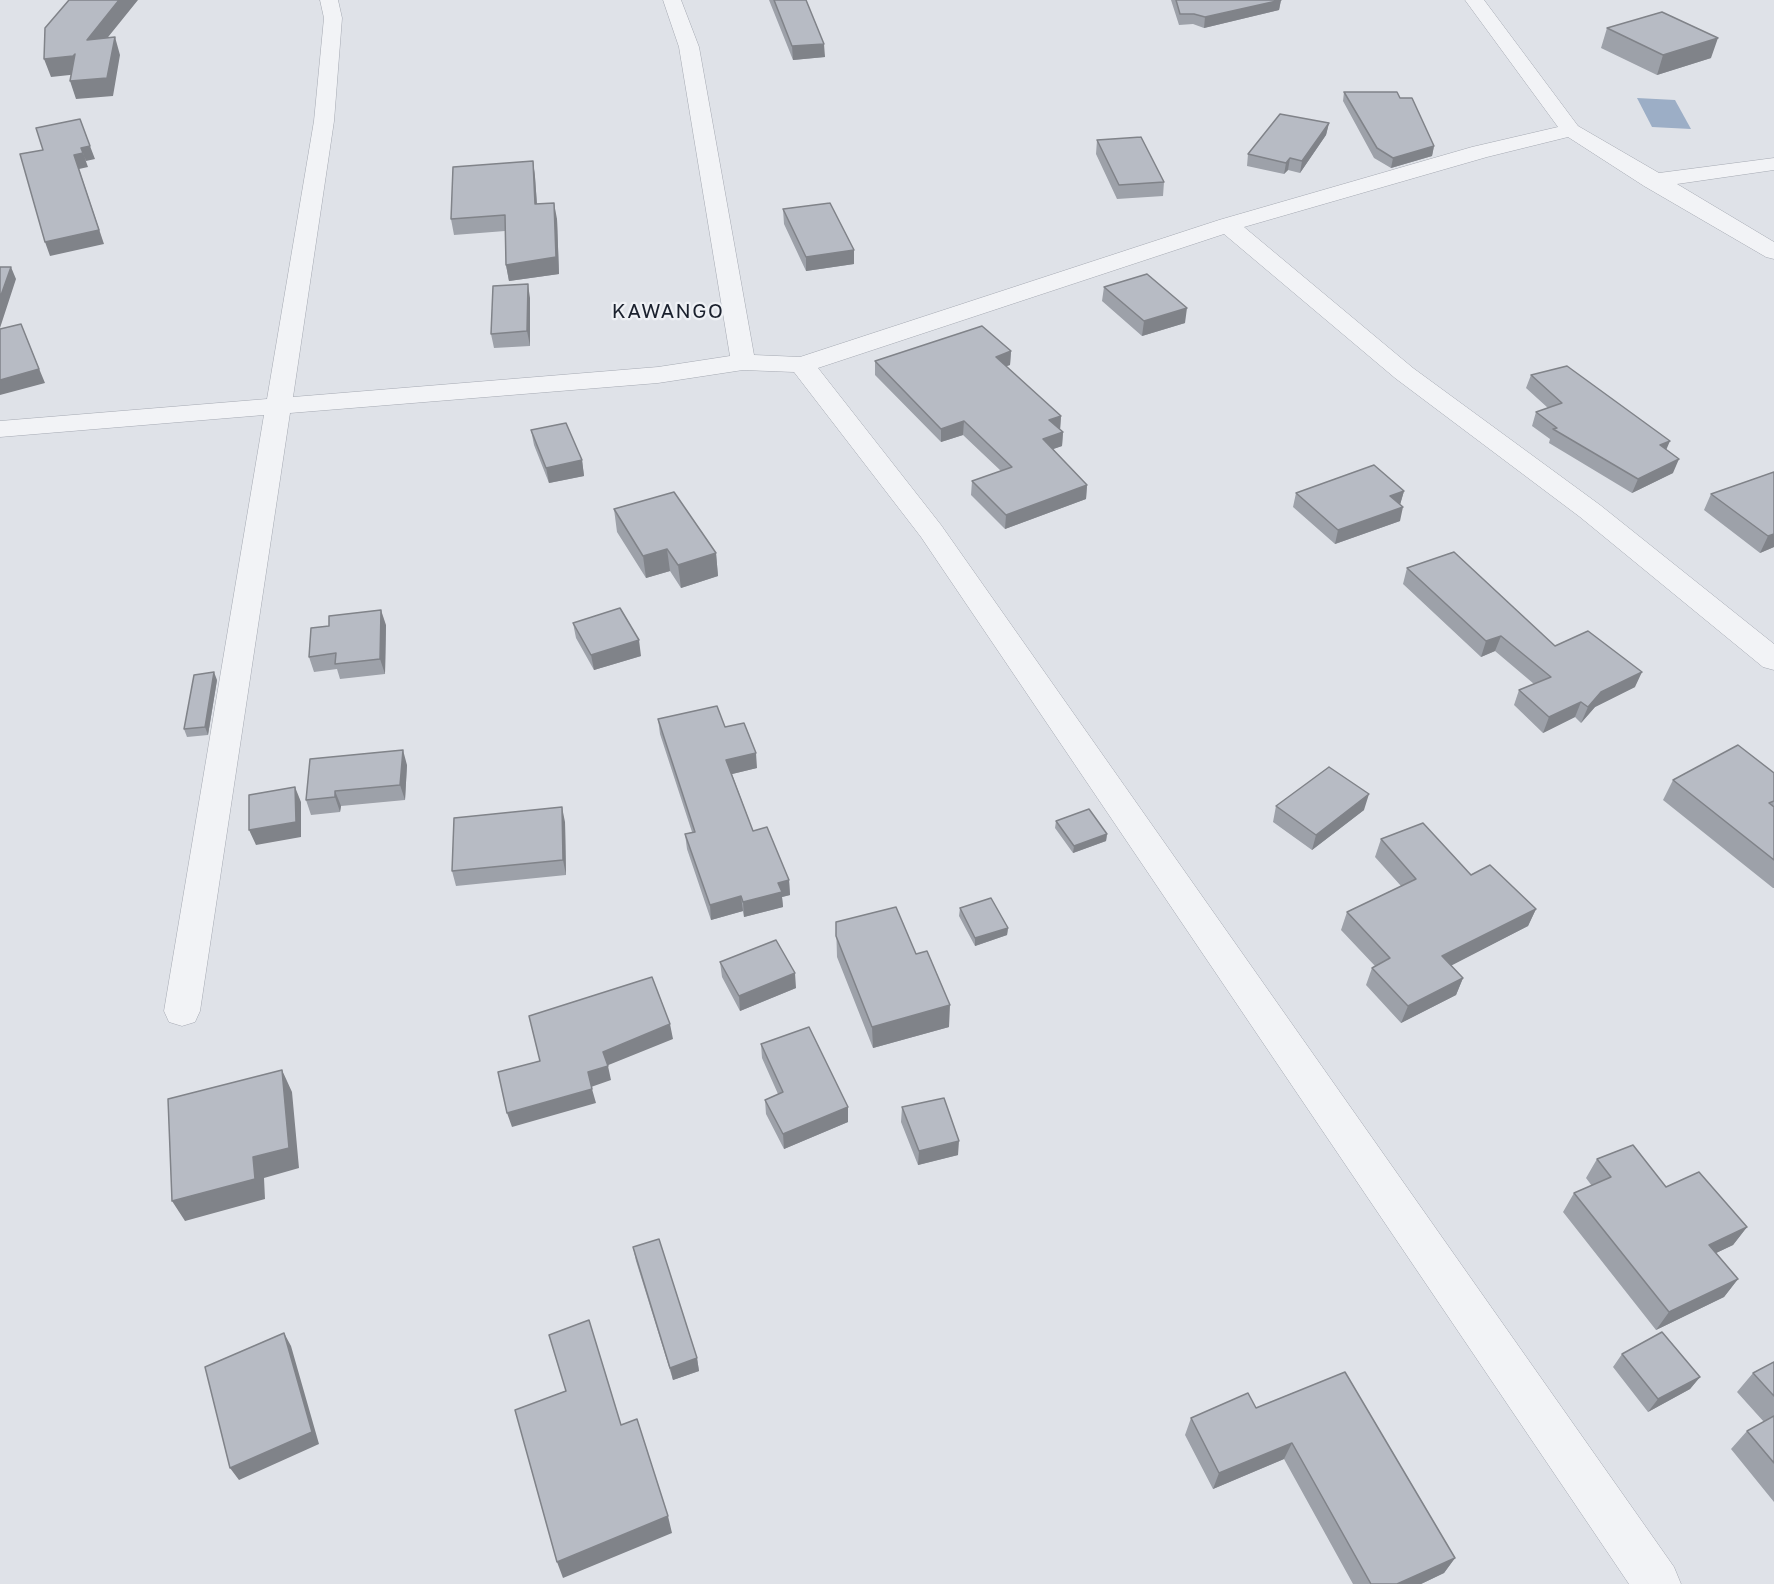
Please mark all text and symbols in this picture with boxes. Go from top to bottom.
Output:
district label: KAWANGO [612,300,724,324]

